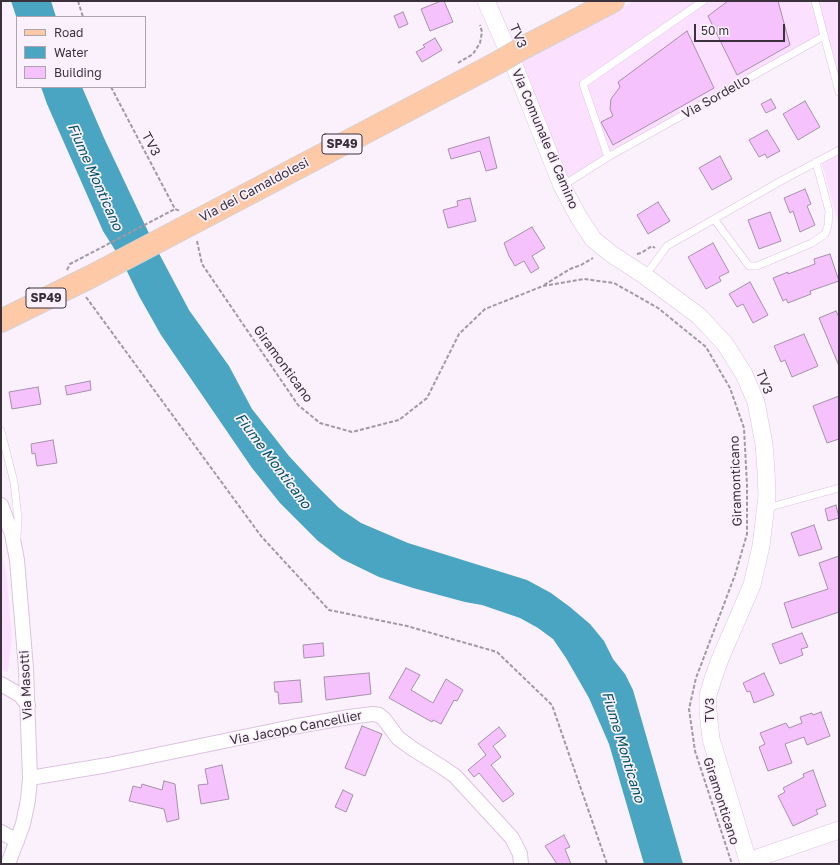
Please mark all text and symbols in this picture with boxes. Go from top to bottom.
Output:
legend [16,16,146,88]
scale bar [696,16,787,42]
street label: TV3 [506,22,530,50]
text: 50 m [701,23,729,38]
text: Road [54,25,83,40]
text: Water [54,45,88,60]
text: Building [54,65,102,80]
street label: Via Comunale di Camino [508,67,582,211]
street label: Via Sordello [679,72,753,122]
water label: Fiume Monticano [64,121,126,233]
street label: TV3 [138,129,164,159]
road number: SP49 [322,134,362,154]
street label: Via dei Camaldolesi [197,155,311,225]
road number: SP49 [26,288,66,308]
street label: Giramonticano [250,323,316,405]
street label: TV3 [752,368,776,396]
water label: Fiume Monticano [232,410,314,512]
street label: Giramonticano [727,435,745,527]
street label: Via Masotti [16,650,36,720]
water label: Fiume Monticano [598,689,648,805]
street label: TV3 [702,698,718,722]
street label: Via Jacopo Cancellier [228,708,364,748]
street label: Giramonticano [700,755,742,847]

